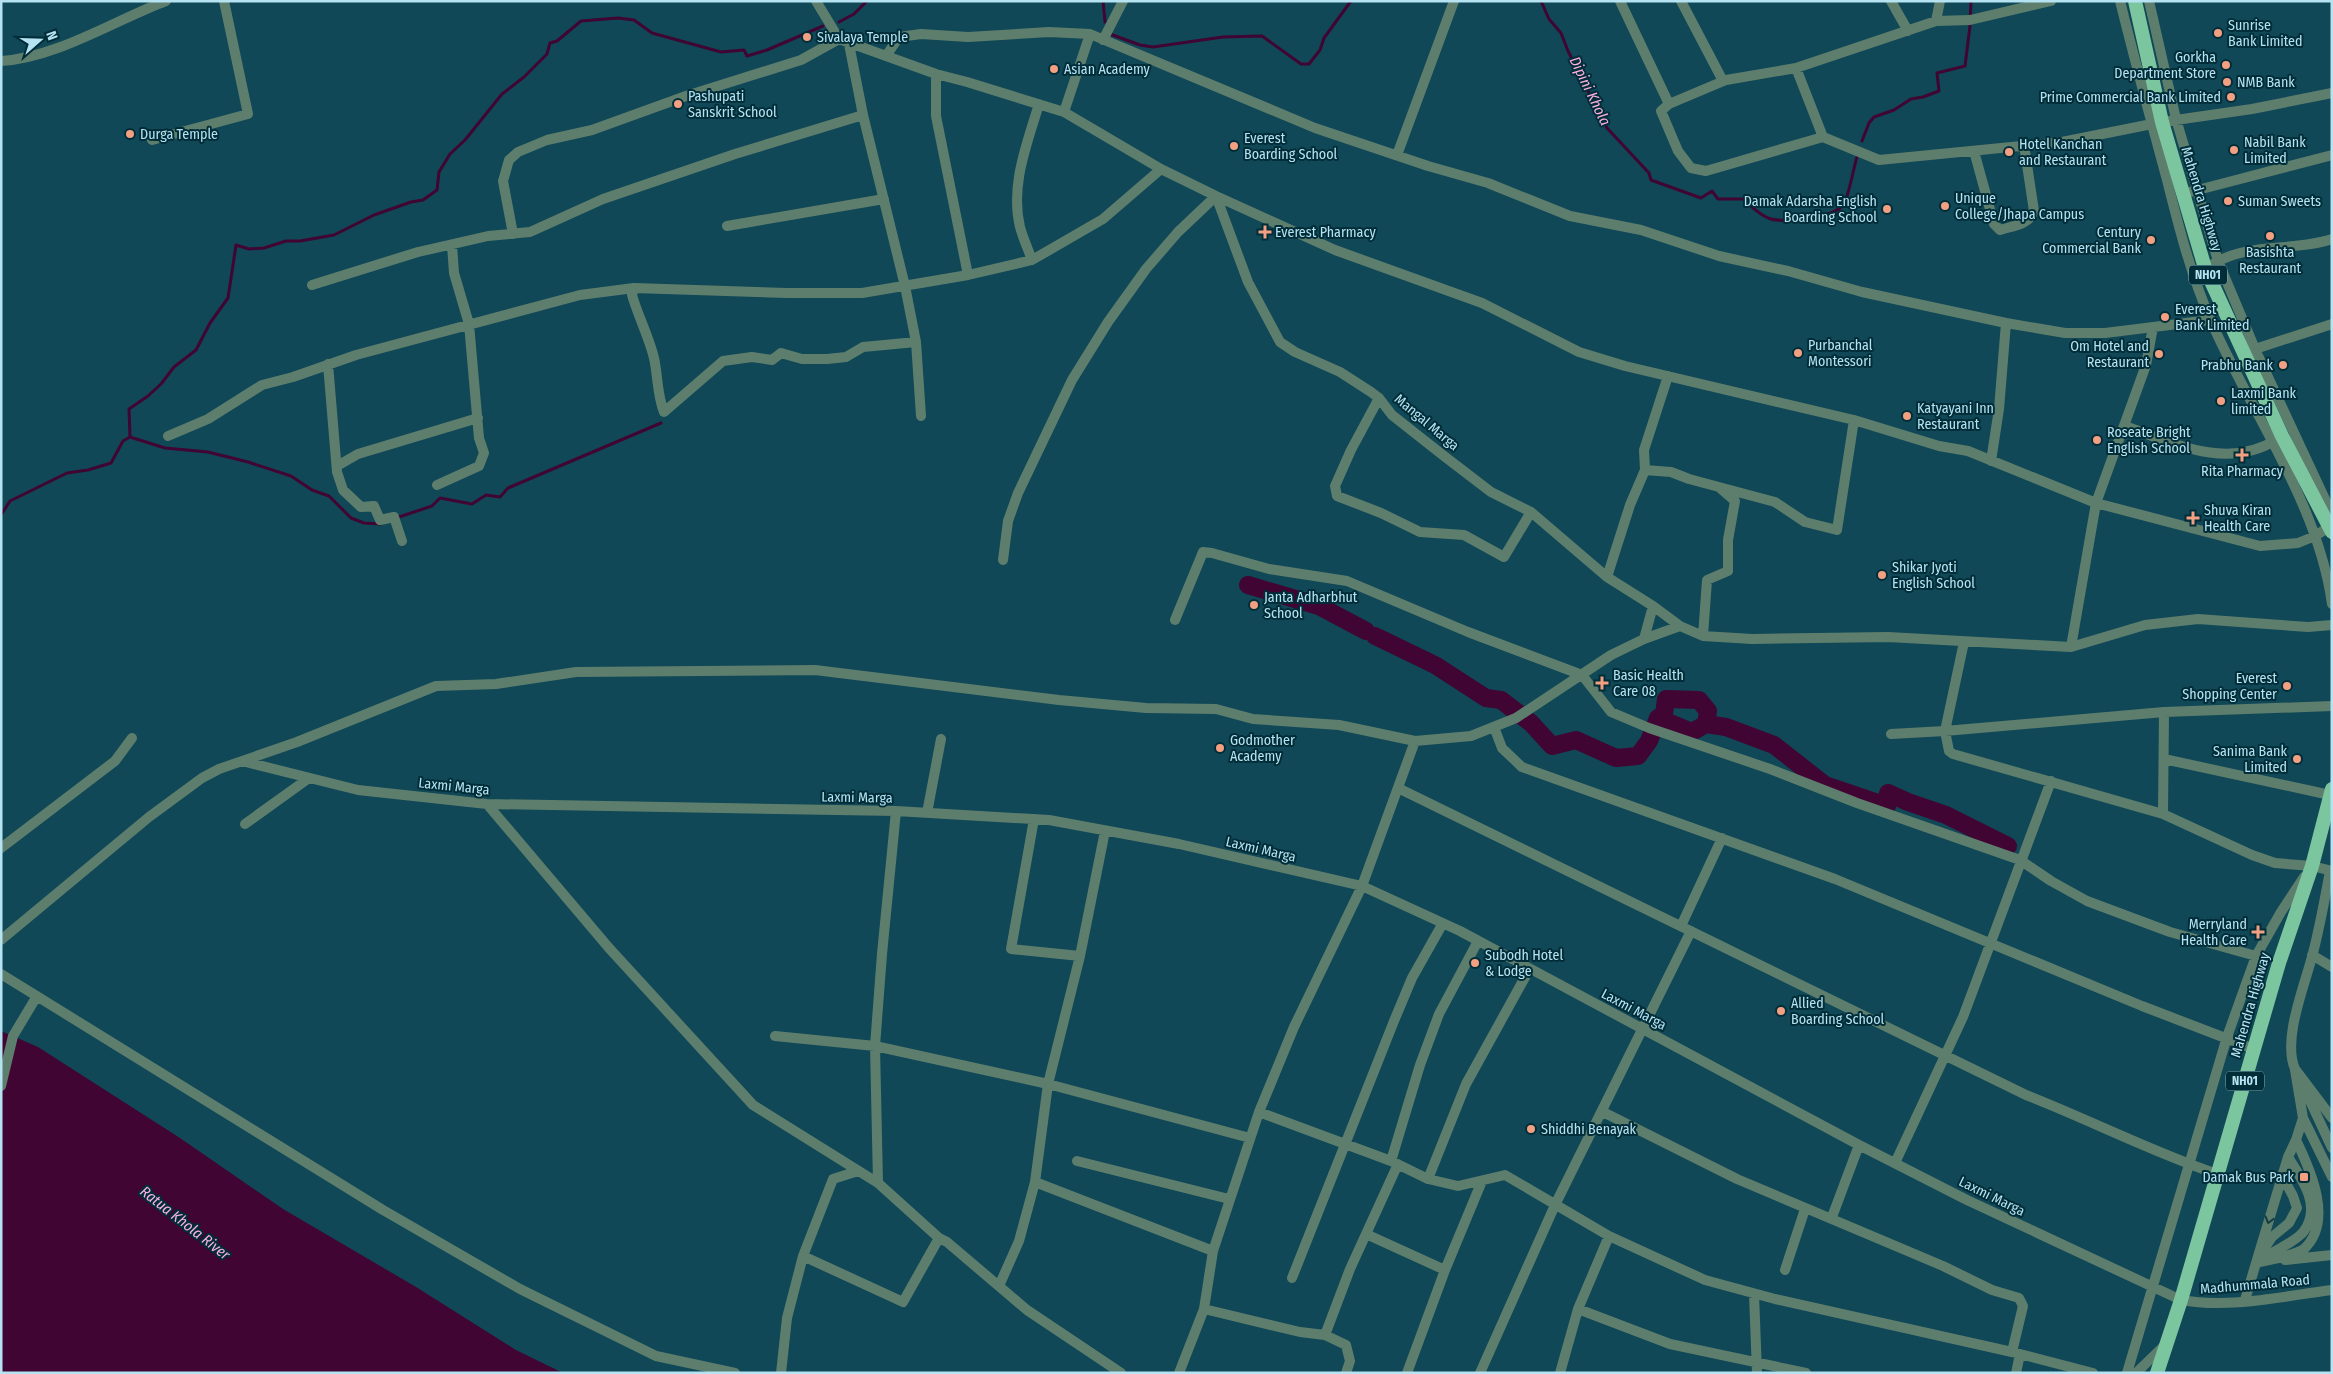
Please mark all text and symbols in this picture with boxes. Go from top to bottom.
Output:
north arrow [15,15,65,65]
place label: Sunrise Bank Limited [2228,17,2303,50]
marker: Sunrise Bank Limited [2212,27,2224,39]
text: N [42,29,61,43]
place label: Sivalaya Temple [817,29,908,46]
marker: Sivalaya Temple [801,31,813,43]
place label: Gorkha Department Store [2114,49,2216,82]
water label: Dipini Khola [1566,54,1615,129]
marker: Gorkha Department Store [2220,59,2232,71]
place label: Asian Academy [1064,61,1151,78]
marker: Asian Academy [1048,63,1060,75]
place label: NMB Bank [2237,74,2295,91]
marker: NMB Bank [2221,76,2233,88]
place label: Pashupati Sanskrit School [688,88,777,121]
place label: Prime Commercial Bank Limited [2040,89,2221,106]
marker: Prime Commercial Bank Limited [2225,91,2237,103]
marker: Pashupati Sanskrit School [672,98,684,110]
place label: Durga Temple [140,126,218,143]
marker: Durga Temple [124,128,136,140]
place label: Everest Boarding School [1244,130,1338,163]
place label: Nabil Bank Limited [2244,134,2306,167]
place label: Hotel Kanchan and Restaurant [2019,136,2107,169]
marker: Everest Boarding School [1228,140,1240,152]
marker: Nabil Bank Limited [2228,144,2240,156]
street label: Mahendra Highway [2178,145,2226,254]
marker: Hotel Kanchan and Restaurant [2003,146,2015,158]
place label: Unique College/Jhapa Campus [1955,190,2084,223]
place label: Damak Adarsha English Boarding School [1744,193,1877,226]
place label: Suman Sweets [2238,193,2321,210]
marker: Suman Sweets [2222,195,2234,207]
marker: Unique College/Jhapa Campus [1939,200,1951,212]
marker: Damak Adarsha English Boarding School [1881,203,1893,215]
place label: Everest Pharmacy [1275,224,1376,241]
place label: Century Commercial Bank [2042,224,2142,257]
marker: Everest Pharmacy [1259,226,1271,238]
marker: Basishta Restaurant [2264,230,2276,242]
marker: Century Commercial Bank [2145,234,2157,246]
place label: Basishta Restaurant [2239,244,2302,277]
road number: NH01 [2189,266,2227,284]
place label: Everest Bank Limited [2175,301,2250,334]
marker: Everest Bank Limited [2159,311,2171,323]
place label: Purbanchal Montessori [1808,337,1873,370]
place label: Om Hotel and Restaurant [2070,338,2149,371]
marker: Purbanchal Montessori [1792,347,1804,359]
marker: Om Hotel and Restaurant [2153,348,2165,360]
place label: Prabhu Bank [2201,357,2273,374]
marker: Prabhu Bank [2277,359,2289,371]
place label: Laxmi Bank limited [2231,385,2297,418]
street label: Mangal Marga [1391,391,1462,454]
marker: Laxmi Bank limited [2215,395,2227,407]
place label: Katyayani Inn Restaurant [1917,400,1994,433]
marker: Katyayani Inn Restaurant [1901,410,1913,422]
place label: Roseate Bright English School [2107,424,2191,457]
marker: Roseate Bright English School [2091,434,2103,446]
marker: Rita Pharmacy [2236,449,2248,461]
place label: Rita Pharmacy [2201,463,2284,480]
place label: Shuva Kiran Health Care [2204,502,2271,535]
marker: Shuva Kiran Health Care [2186,511,2200,525]
place label: Shikar Jyoti English School [1892,559,1975,592]
marker: Shikar Jyoti English School [1876,569,1888,581]
place label: Janta Adharbhut School [1264,589,1358,622]
marker: Janta Adharbhut School [1248,599,1260,611]
place label: Basic Health Care 08 [1613,667,1684,700]
place label: Everest Shopping Center [2182,670,2277,703]
marker: Basic Health Care 08 [1595,676,1609,690]
marker: Everest Shopping Center [2281,680,2293,692]
place label: Godmother Academy [1230,732,1295,765]
marker: Godmother Academy [1214,742,1226,754]
place label: Sanima Bank Limited [2213,743,2287,776]
marker: Sanima Bank Limited [2291,753,2303,765]
street label: Laxmi Marga [418,774,490,799]
street label: Laxmi Marga [821,788,893,807]
street label: Laxmi Marga [1224,833,1298,866]
place label: Merryland Health Care [2181,916,2247,949]
marker: Merryland Health Care [2251,925,2265,939]
place label: Subodh Hotel & Lodge [1485,947,1563,980]
street label: Mahendra Highway [2227,950,2274,1060]
marker: Subodh Hotel & Lodge [1469,957,1481,969]
street label: Laxmi Marga [1598,985,1669,1034]
place label: Allied Boarding School [1791,995,1885,1028]
marker: Allied Boarding School [1775,1005,1787,1017]
road number: NH01 [2226,1072,2264,1090]
place label: Shiddhi Benayak [1541,1121,1637,1138]
marker: Shiddhi Benayak [1525,1123,1537,1135]
place label: Damak Bus Park [2203,1169,2294,1186]
marker: Damak Bus Park [2298,1171,2310,1183]
street label: Laxmi Marga [1956,1173,2028,1220]
water label: Ratua Khola River [136,1182,234,1264]
one-way arrow [2264,1215,2274,1223]
street label: Madhummala Road [2199,1271,2311,1298]

